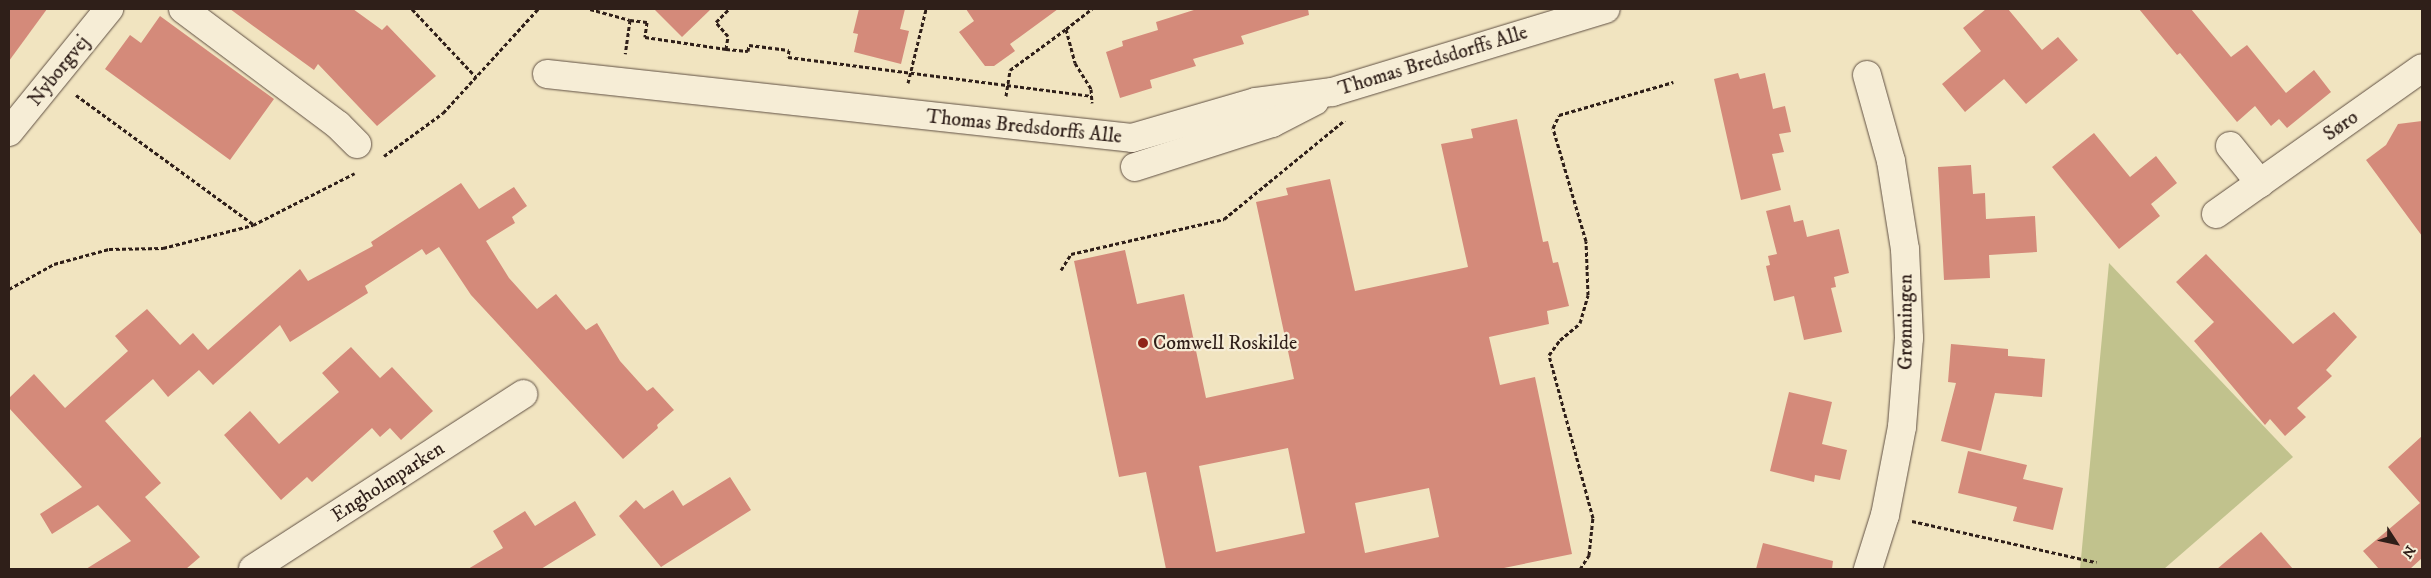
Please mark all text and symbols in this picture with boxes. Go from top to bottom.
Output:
street label: Thomas Bredsdorffs Alle [1335,21,1531,101]
street label: Nyborgvej [23,31,95,111]
street label: Thomas Bredsdorffs Alle [925,105,1123,149]
street label: Søro [2319,105,2363,147]
street label: Grønningen [1894,274,1918,370]
place label: Comwell Roskilde [1153,331,1297,355]
marker: Comwell Roskilde [1137,337,1149,349]
street label: Engholmparken [327,437,449,527]
north arrow [2371,518,2421,568]
text: N [2398,542,2419,561]

